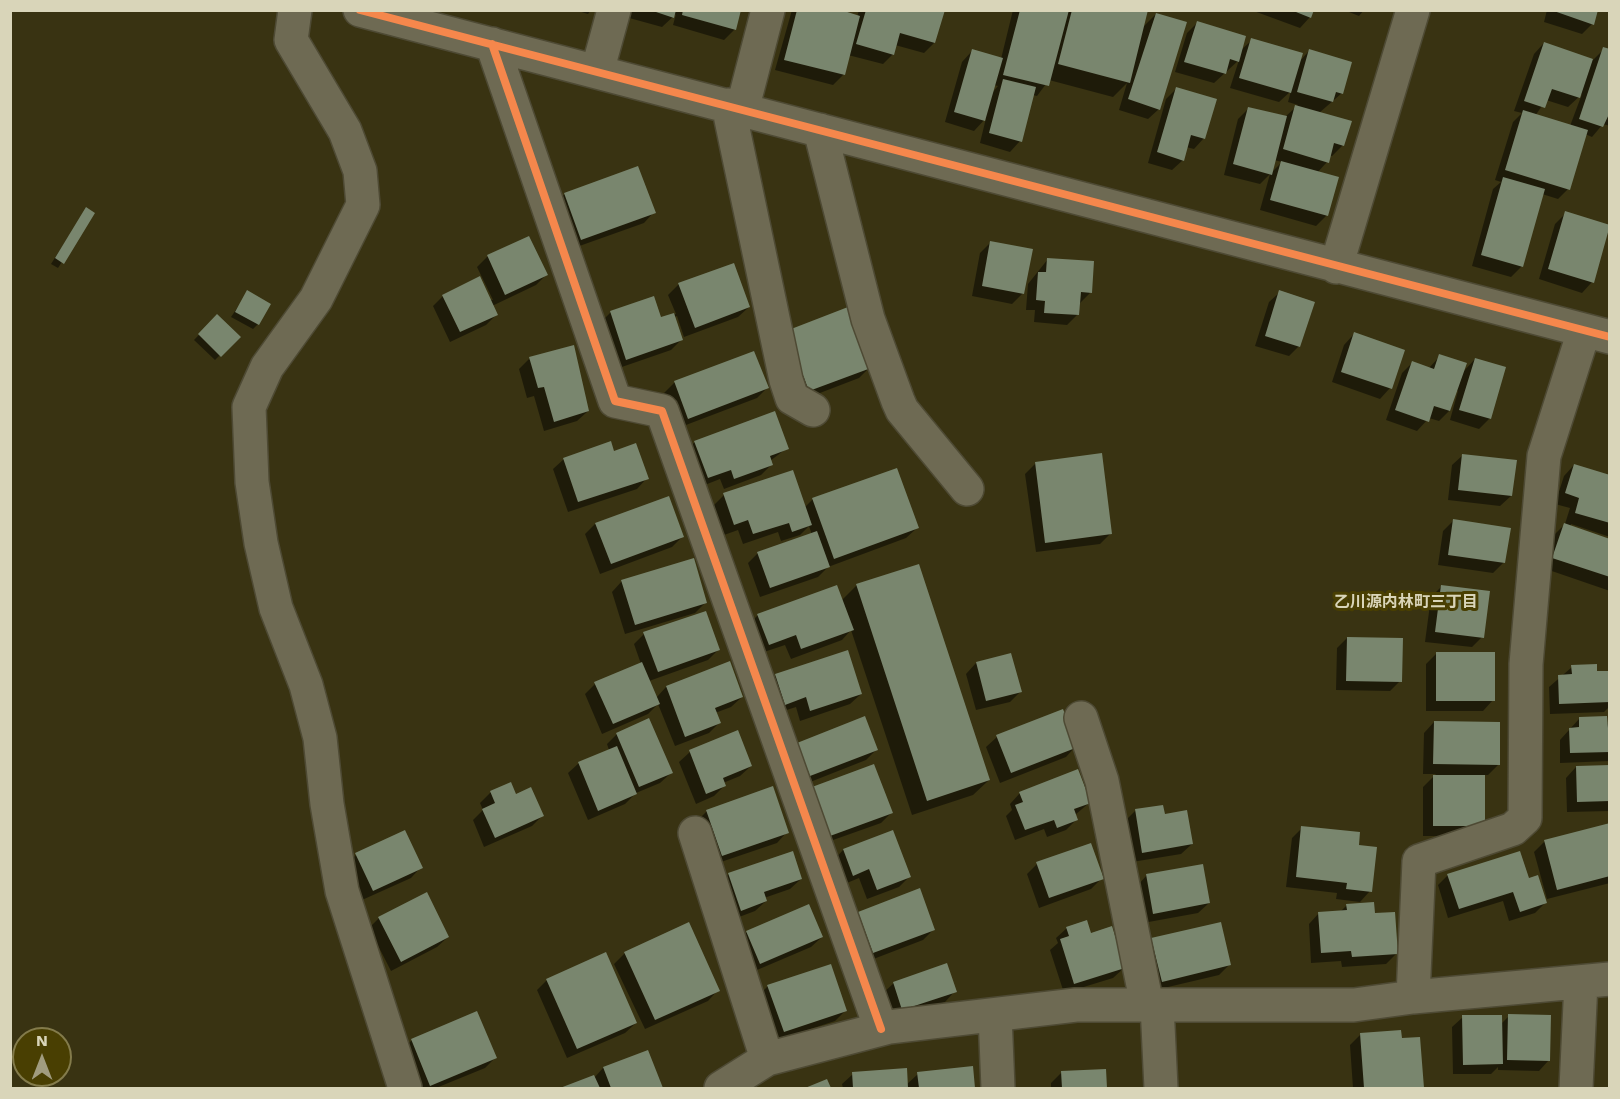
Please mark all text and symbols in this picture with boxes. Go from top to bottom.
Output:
district label: 乙川源内林町三丁目 [1334,592,1478,612]
north arrow [12,1027,72,1087]
text: N [36,1031,48,1050]

